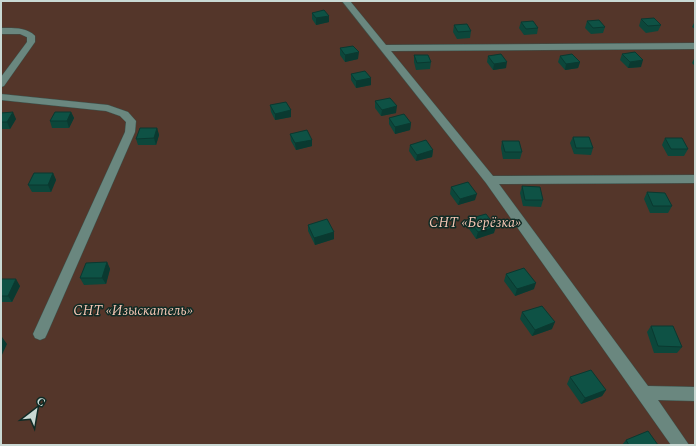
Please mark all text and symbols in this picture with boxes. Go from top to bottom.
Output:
park label: СНТ «Берёзка» [429,212,521,233]
park label: СНТ «Изыскатель» [73,300,193,321]
north arrow [16,390,56,430]
text: С [33,393,49,411]

